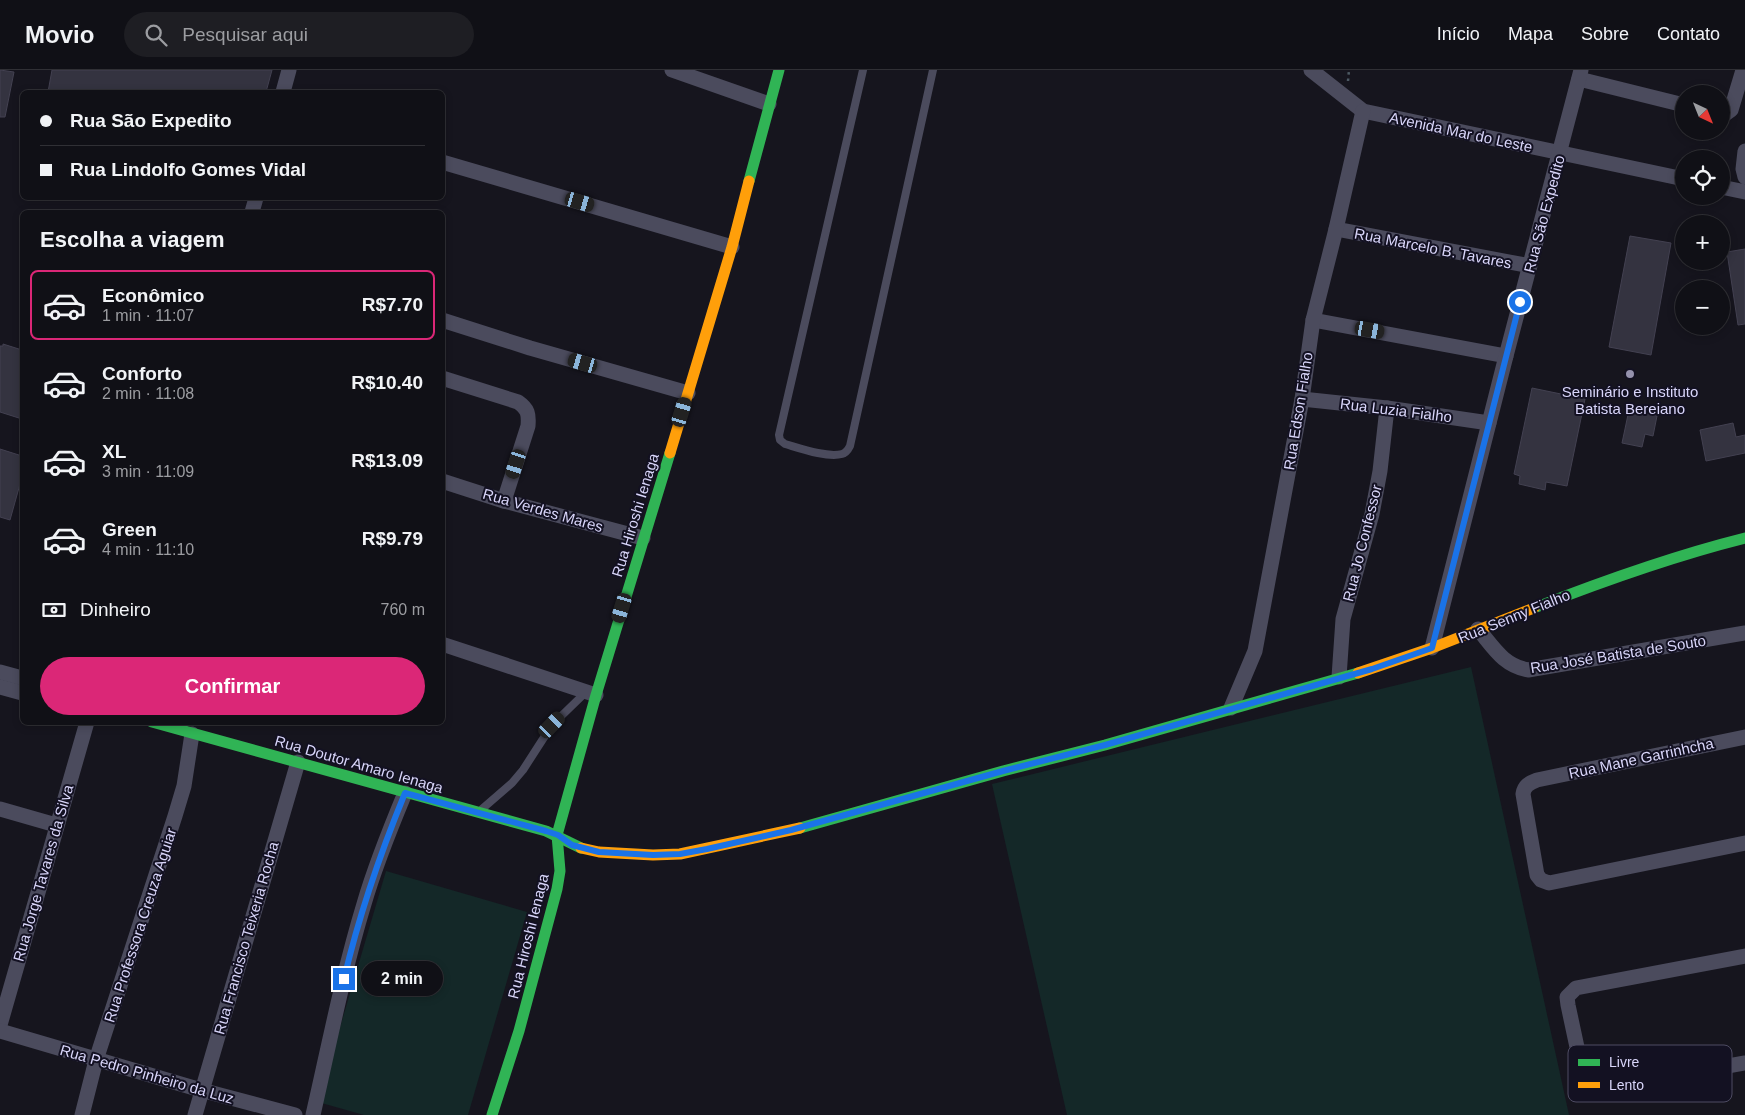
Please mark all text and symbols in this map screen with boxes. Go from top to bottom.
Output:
search box [124,12,474,57]
text: Movio [25,21,94,48]
icon: search [142,21,170,49]
text: Pesquisar aqui [182,24,308,45]
text: Início [1437,24,1480,44]
text: Mapa [1508,24,1553,44]
text: Sobre [1581,24,1629,44]
text: Contato [1657,24,1720,44]
north arrow [1675,85,1730,140]
map controls [1675,85,1730,335]
street label: Avenida Mar do Leste [1388,109,1534,155]
text: Rua São Expedito [70,110,232,131]
button: locate [1675,150,1730,205]
street label: Rua São Expedito [1520,153,1568,275]
text: Rua Lindolfo Gomes Vidal [70,159,306,180]
car [563,191,596,213]
button: + [1675,215,1730,270]
street label: Rua Marcelo B. Tavares [1353,224,1513,272]
text: Escolha a viagem [40,227,225,252]
button: − [1675,280,1730,335]
icon: car [42,283,87,328]
text: Econômico [102,285,204,306]
route start [1509,291,1531,313]
text: R$7.70 [362,294,423,315]
text: 1 min · 11:07 [102,307,194,324]
car [1353,320,1386,340]
street label: Rua Edson Fialho [1280,351,1316,471]
car [566,352,599,374]
icon: car [42,361,87,406]
text: Conforto [102,363,182,384]
marker: Seminário e Instituto Batista Bereiano [1624,368,1636,380]
text: R$10.40 [351,372,423,393]
place label: Seminário e Instituto Batista Bereiano [1562,383,1698,417]
text: 2 min · 11:08 [102,385,194,402]
car [670,395,693,429]
street label: Rua Luzia Fialho [1339,395,1453,425]
icon: car [42,439,87,484]
text: XL [102,441,126,462]
car [504,447,527,481]
text: R$13.09 [351,450,423,471]
street label: Rua Hiroshi Ienaga [608,450,662,579]
text: 3 min · 11:09 [102,463,194,480]
street label: Rua Jo Confessor [1339,483,1385,603]
street label: Rua Verdes Mares [481,485,605,535]
icon: car [42,517,87,562]
text: Green [102,519,157,540]
text: R$9.79 [362,528,423,549]
text: 4 min · 11:10 [102,541,194,558]
street label: Rua Senny Fialho [1456,586,1572,646]
car [610,591,633,625]
icon: cash [40,596,68,624]
text: Dinheiro [80,599,151,620]
text: 760 m [381,601,425,618]
street label: Rua José Batista de Souto [1529,632,1707,676]
button: Confirmar [40,657,425,715]
car [536,709,567,741]
street label: Rua Doutor Amaro Ienaga [273,732,446,796]
street label: Rua Mane Garrinhcha [1567,734,1716,782]
street label: Rua Jorge Tavares da Silva [10,782,77,963]
street label: Rua Professora Creuza Aguiar [100,826,180,1024]
street label: Rua Francisco Teixeria Rocha [210,839,282,1036]
street label: Rua Hiroshi Ienaga [504,871,552,1000]
callout: 2 min [362,962,444,996]
route end [333,968,355,990]
text: 2 min [381,970,423,987]
street label: Rua Pedro Pinheiro da Luz [58,1041,236,1107]
legend [1568,1045,1732,1102]
text: Livre [1609,1054,1640,1070]
text: Lento [1609,1077,1644,1093]

